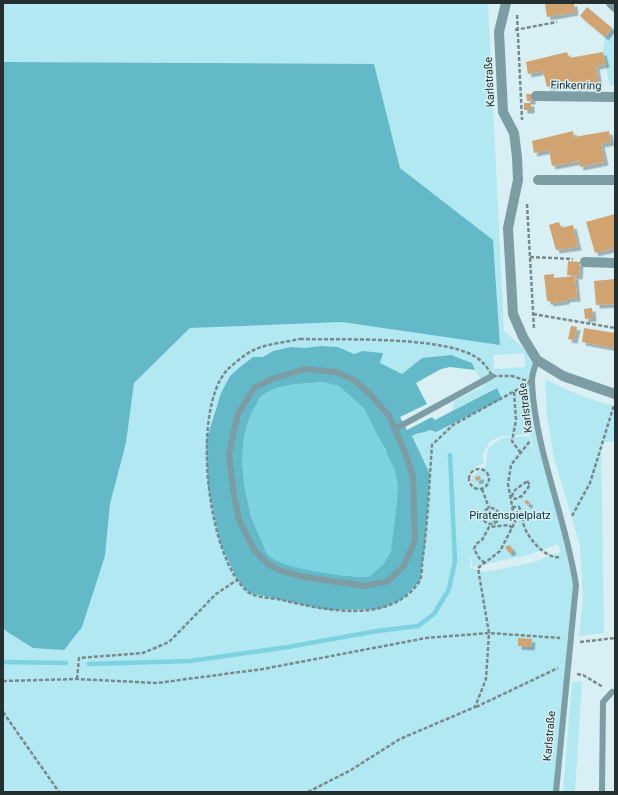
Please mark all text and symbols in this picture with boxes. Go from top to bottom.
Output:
street label: Karlstraße [482,56,497,107]
street label: Finkenring [550,79,602,92]
street label: Karlstraße [516,382,535,434]
park label: Piratenspielplatz [469,509,551,522]
street label: Karlstraße [541,710,558,762]

